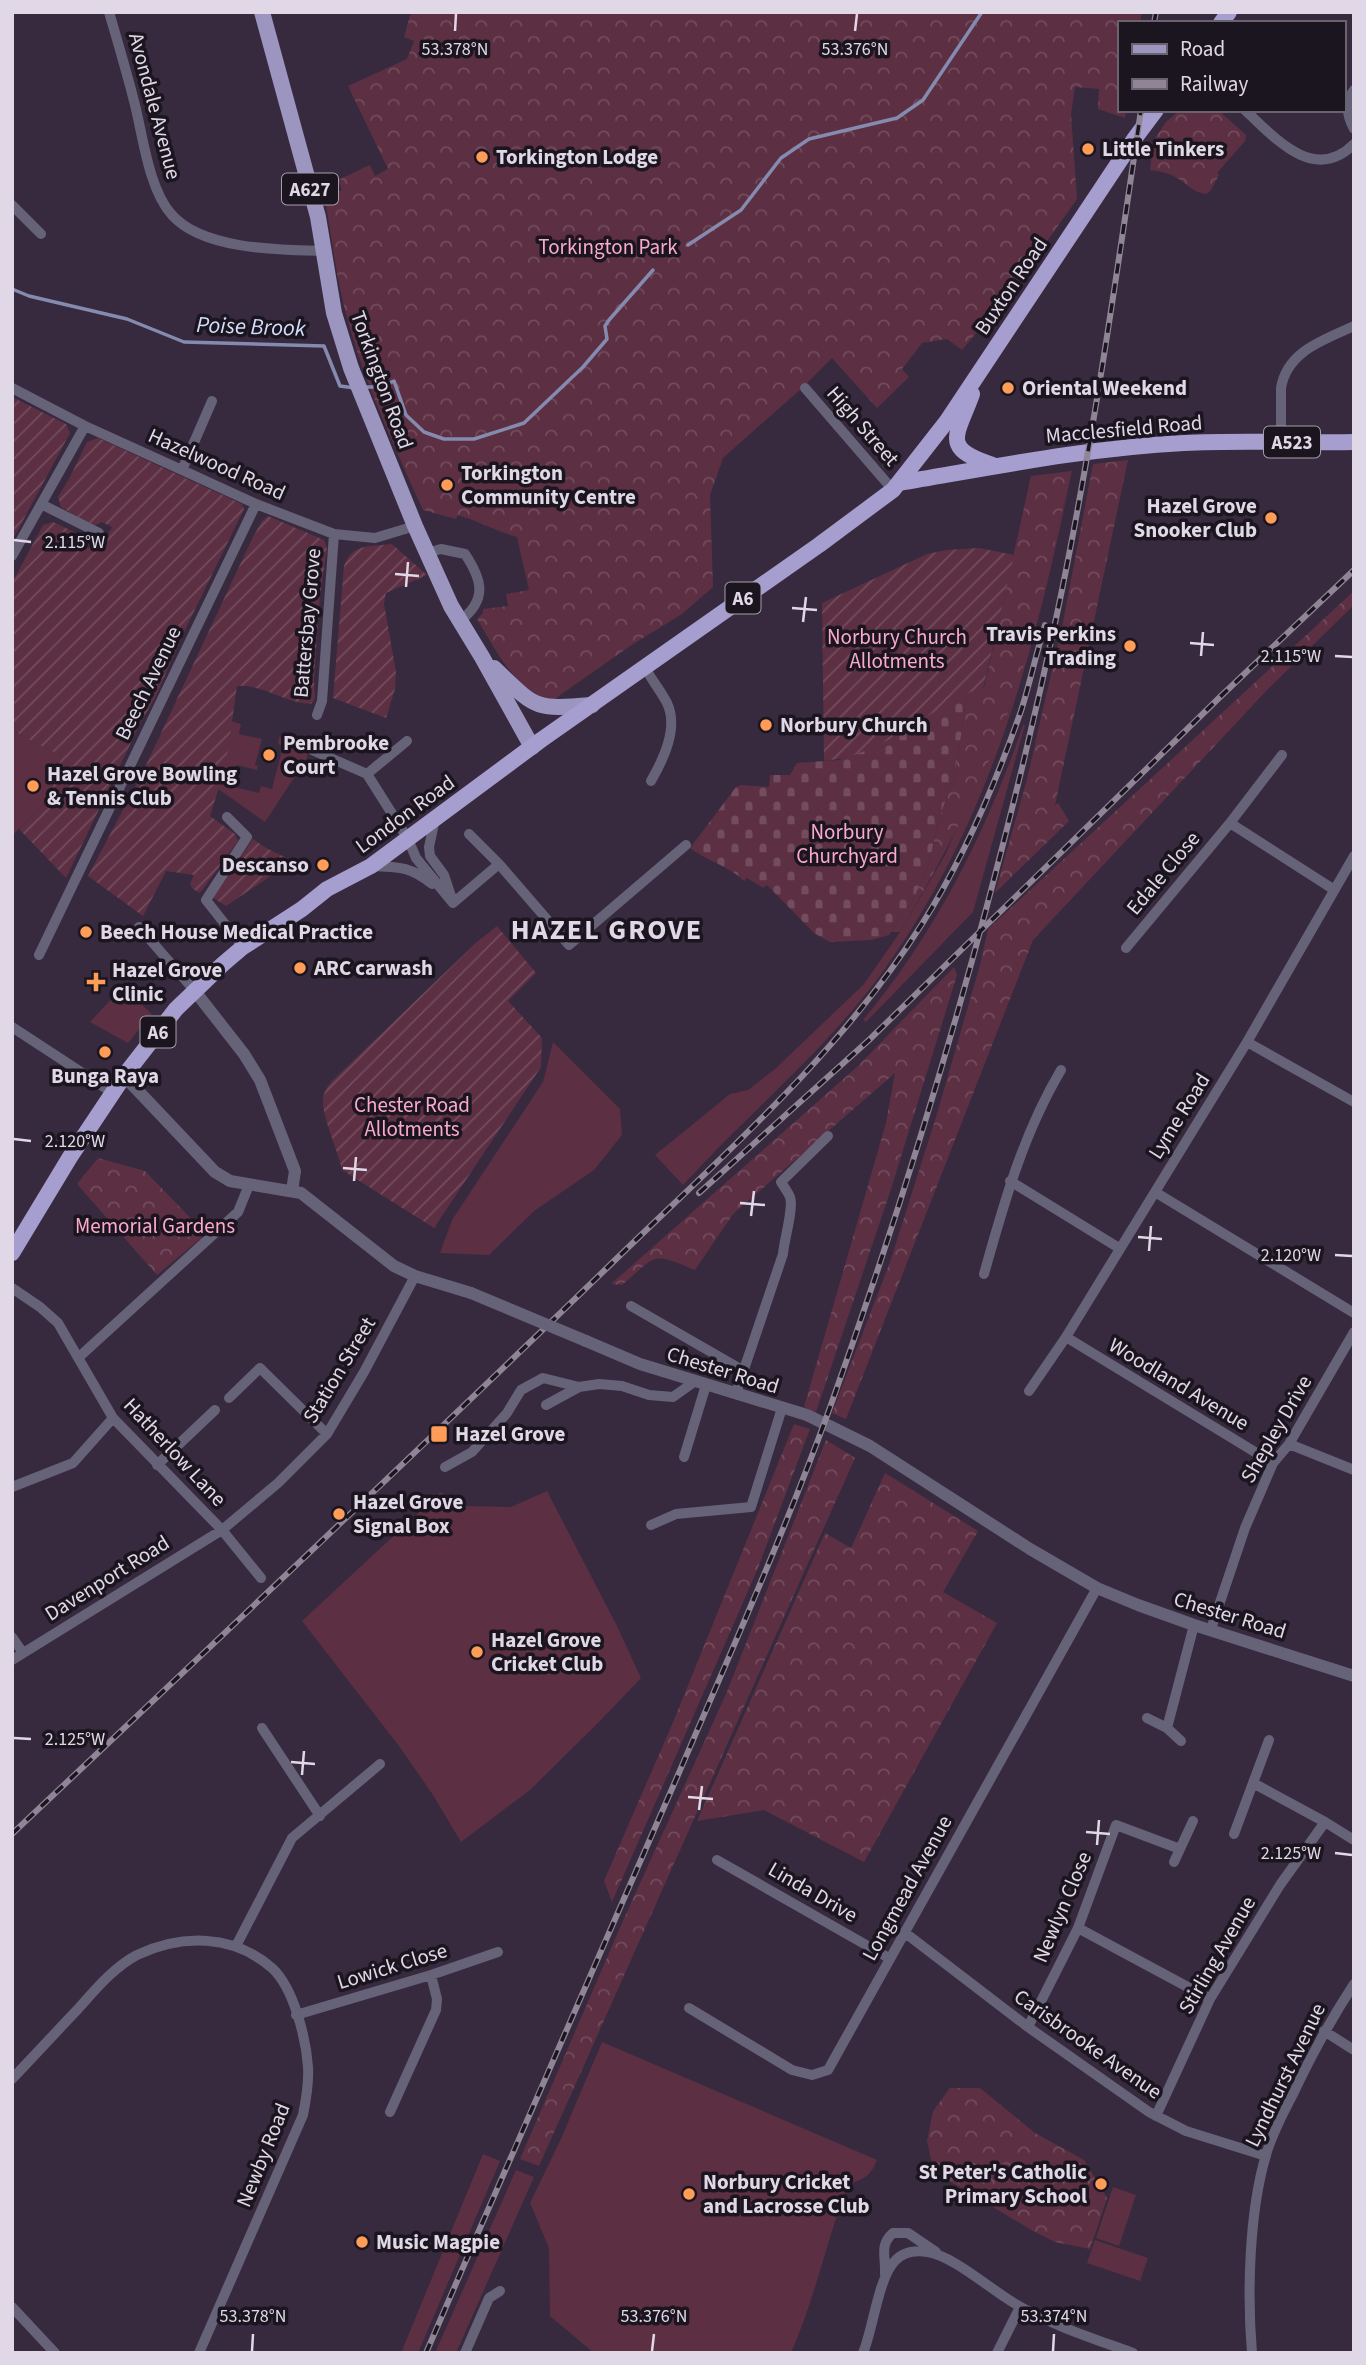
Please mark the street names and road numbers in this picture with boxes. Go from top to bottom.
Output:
street label: Avondale Avenue [121,29,189,183]
road number: A627 [282,174,338,204]
street label: Buxton Road [967,231,1055,341]
street label: Torkington Road [343,307,421,453]
street label: High Street [820,379,906,473]
street label: Macclesfield Road [1044,407,1204,451]
street label: Hazelwood Road [144,420,290,508]
road number: A523 [1264,426,1320,458]
street label: Battersbay Grove [286,547,328,699]
road number: A6 [726,582,760,614]
street label: Beech Avenue [108,621,188,745]
street label: London Road [349,768,461,860]
street label: Edale Close [1119,825,1207,921]
road number: A6 [140,1016,176,1048]
street label: Lyme Road [1141,1067,1217,1165]
street label: Station Street [295,1311,383,1429]
street label: Woodland Avenue [1103,1330,1255,1438]
street label: Chester Road [663,1339,783,1401]
street label: Shepley Drive [1233,1369,1319,1489]
street label: Hatherlow Lane [117,1391,233,1513]
street label: Davenport Road [39,1528,175,1628]
street label: Chester Road [1170,1584,1290,1646]
street label: Longmead Avenue [855,1810,959,1966]
street label: Newlyn Close [1025,1847,1099,1967]
street label: Linda Drive [763,1854,863,1930]
street label: Stirling Avenue [1171,1890,1263,2020]
street label: Lowick Close [333,1935,451,1997]
street label: Carisbrooke Avenue [1008,1982,1168,2106]
street label: Lyndhurst Avenue [1237,1998,1333,2152]
street label: Newby Road [229,2098,297,2212]

